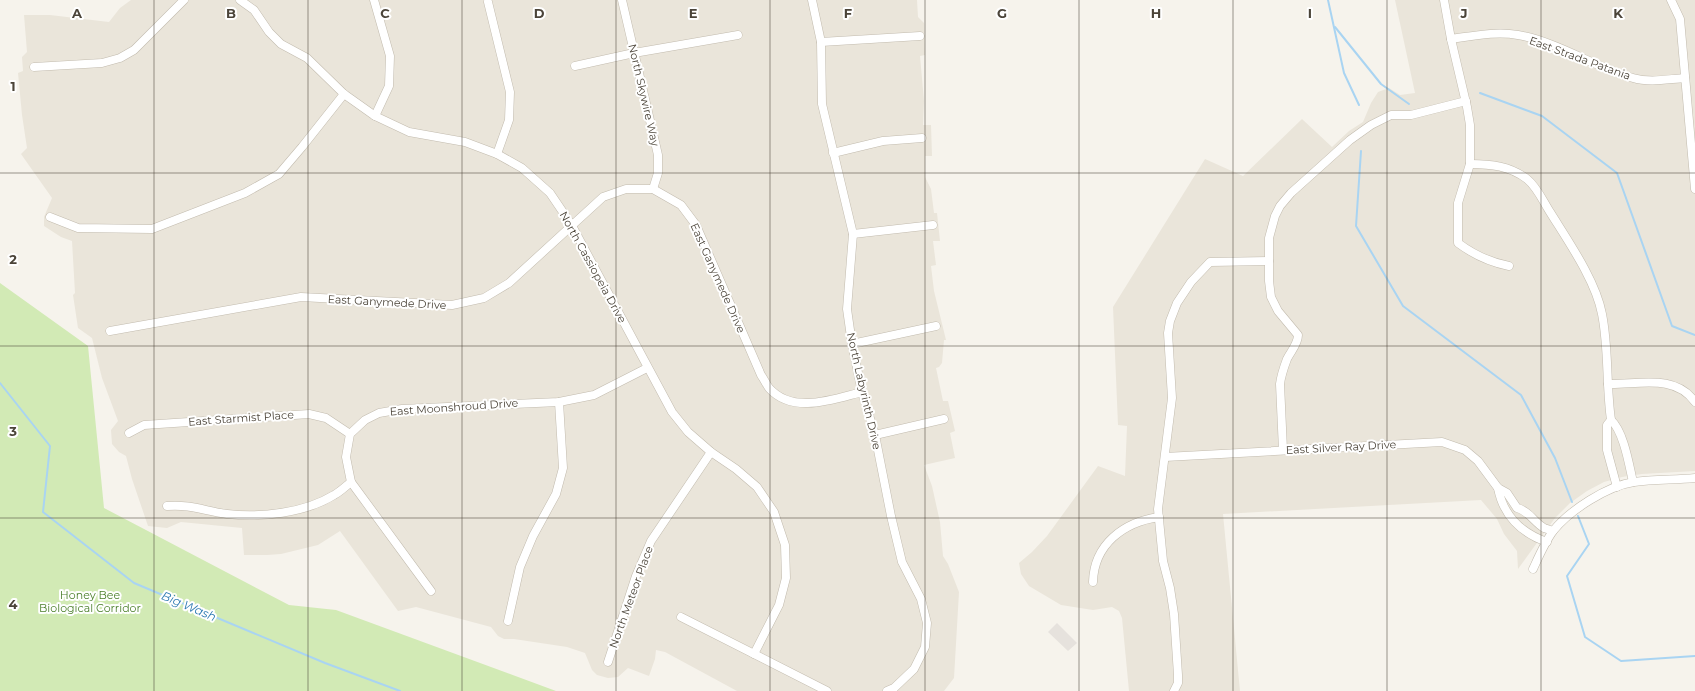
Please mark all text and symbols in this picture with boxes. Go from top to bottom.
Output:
text: A [71,5,83,21]
text: B [226,5,236,21]
text: C [380,5,390,21]
text: D [534,5,545,21]
text: E [689,5,698,21]
text: F [844,5,852,21]
text: G [997,5,1007,21]
text: H [1151,5,1161,21]
text: I [1308,5,1312,21]
text: J [1459,5,1468,21]
text: K [1613,5,1623,21]
street label: East Strada Patania [1527,33,1633,83]
street label: North Skywire Way [625,43,663,147]
text: 1 [10,78,16,94]
street label: North Cassiopeia Drive [557,209,630,325]
street label: East Ganymede Drive [687,221,749,335]
text: 2 [9,251,17,267]
street label: East Ganymede Drive [327,292,447,312]
street label: North Labyrinth Drive [844,331,884,451]
street label: East Moonshroud Drive [389,396,519,418]
street label: East Starmist Place [188,407,295,429]
text: 3 [8,423,17,439]
street label: East Silver Ray Drive [1285,437,1397,457]
street label: North Meteor Place [606,544,656,650]
park label: Honey Bee Biological Corridor [39,588,141,615]
water label: Big Wash [159,588,219,624]
text: 4 [9,596,18,612]

